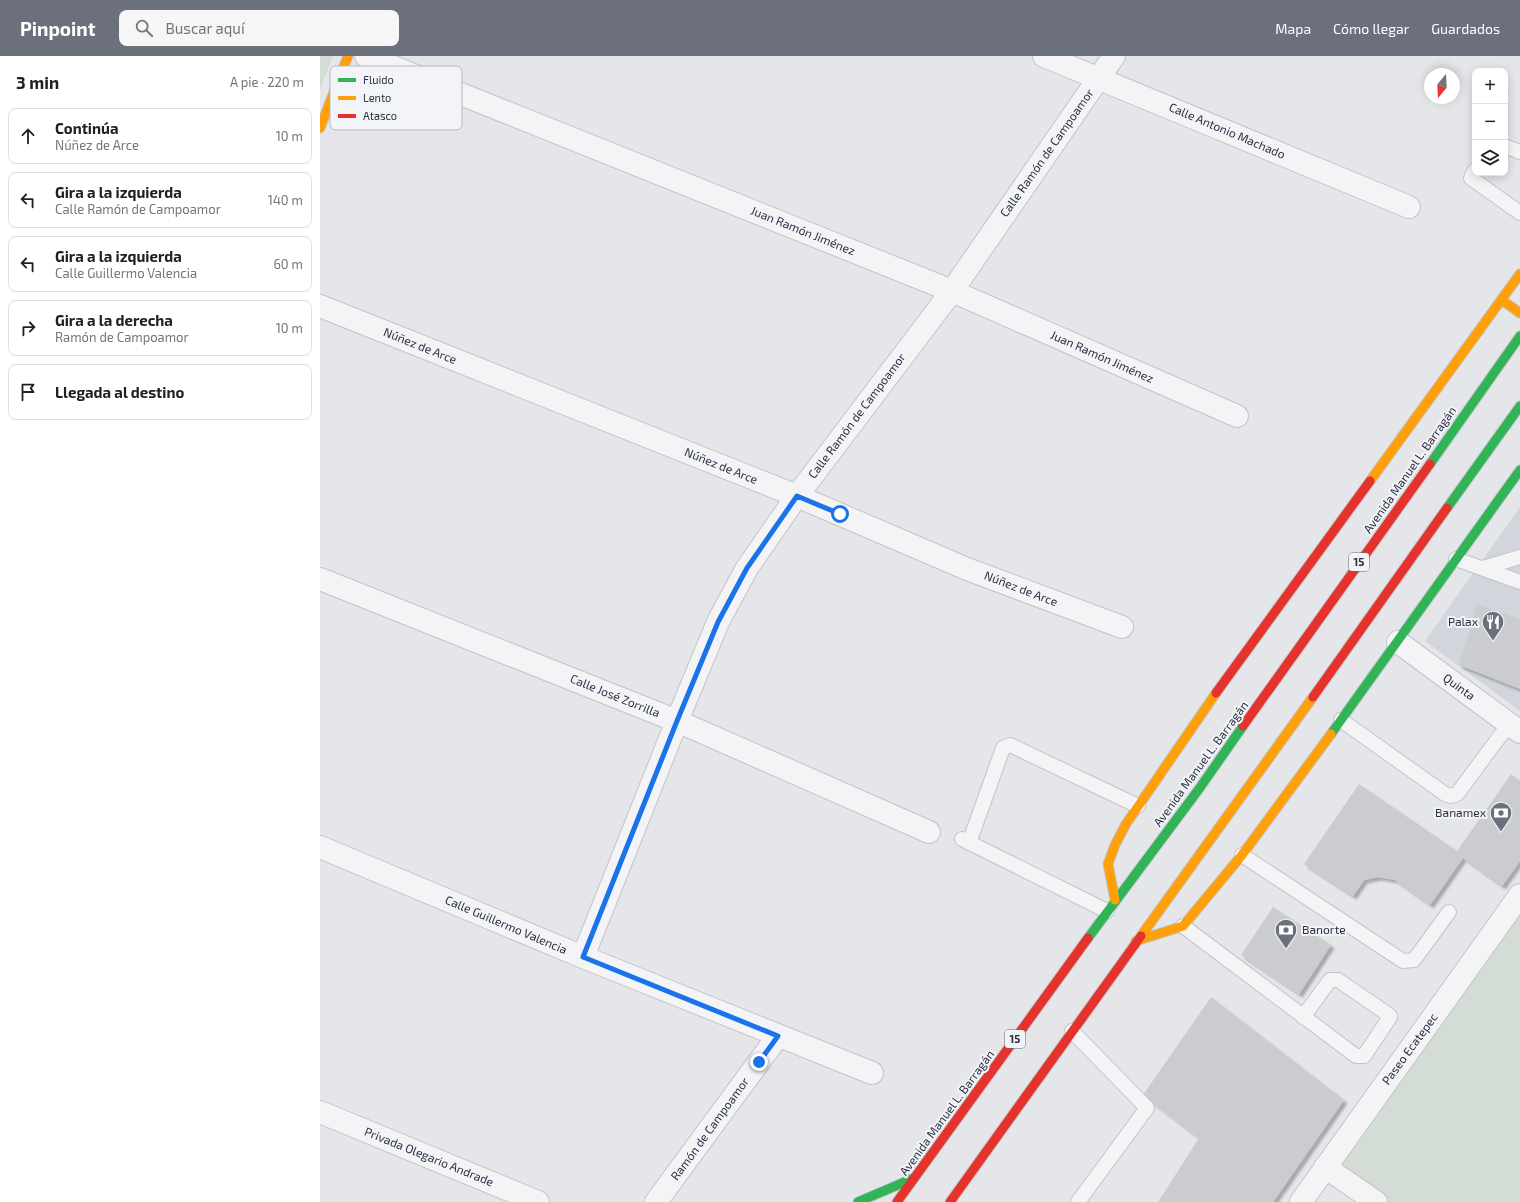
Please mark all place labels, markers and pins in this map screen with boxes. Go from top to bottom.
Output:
restaurant icon: Palax [1480,609,1506,642]
place label: Palax [1448,614,1479,628]
bank icon: Banamex [1488,800,1514,833]
place label: Banamex [1435,805,1487,819]
bank icon: Banorte [1273,917,1299,950]
place label: Banorte [1302,922,1346,936]

